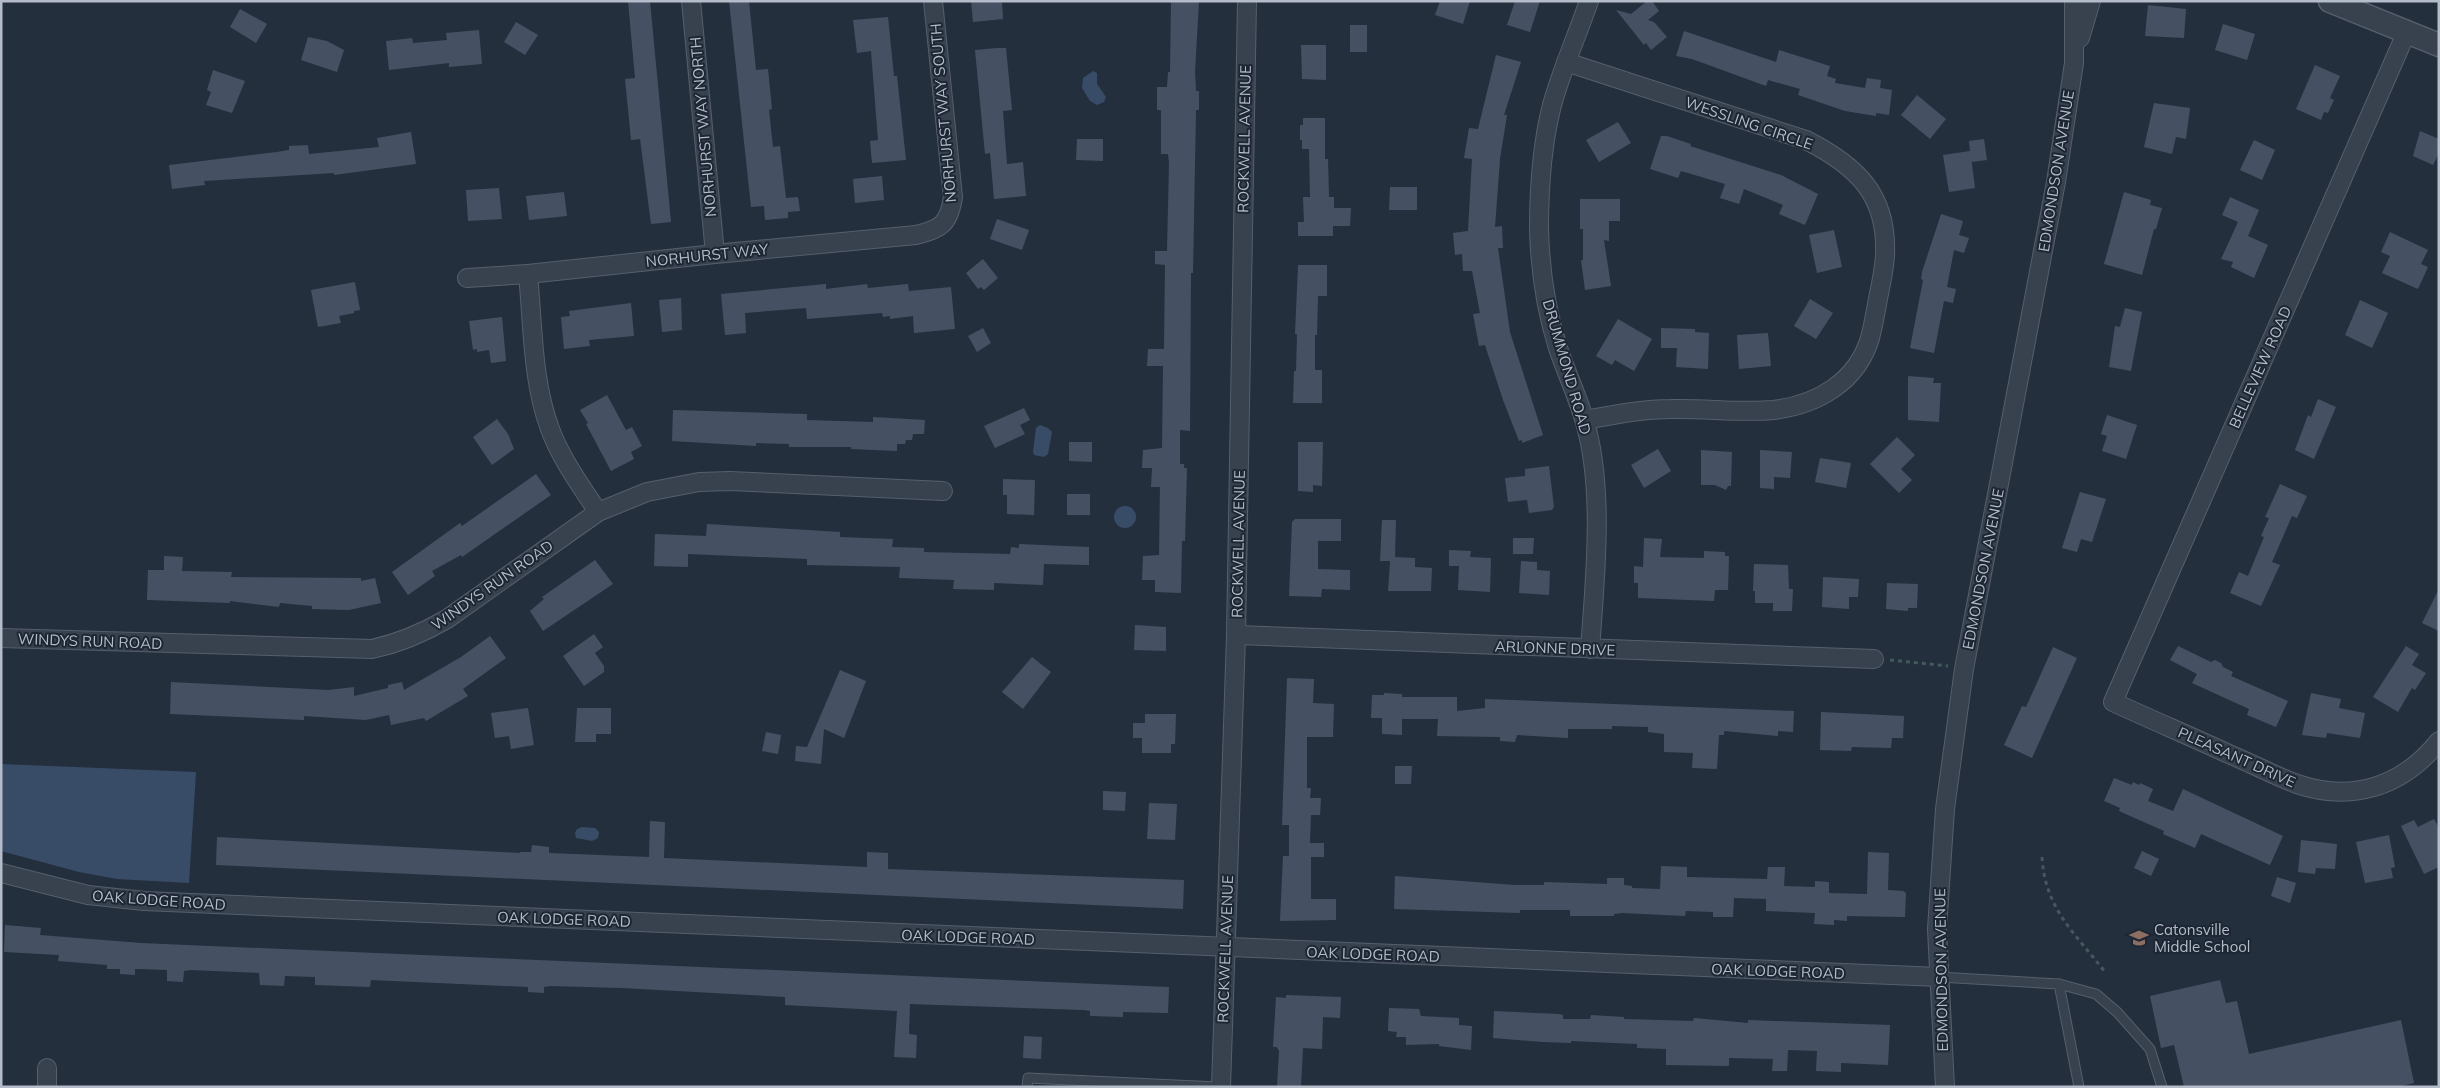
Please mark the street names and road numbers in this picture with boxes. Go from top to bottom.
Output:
street label: NORHURST WAY SOUTH [926,23,960,203]
street label: NORHURST WAY NORTH [686,36,720,218]
street label: ROCKWELL AVENUE [1233,65,1255,213]
street label: EDMONDSON AVENUE [2034,89,2078,253]
street label: WESSLING CIRCLE [1683,92,1816,154]
street label: NORHURST WAY [645,239,770,271]
street label: DRUMMOND ROAD [1539,297,1595,437]
street label: BELLEVIEW ROAD [2225,303,2295,431]
street label: ROCKWELL AVENUE [1227,470,1249,618]
street label: EDMONDSON AVENUE [1958,487,2008,651]
street label: WINDYS RUN ROAD [427,536,557,634]
street label: WINDYS RUN ROAD [17,629,163,653]
street label: ARLONNE DRIVE [1494,636,1616,660]
street label: PLEASANT DRIVE [2175,723,2299,792]
street label: ROCKWELL AVENUE [1213,875,1237,1023]
street label: OAK LODGE ROAD [92,886,226,914]
street label: EDMONDSON AVENUE [1930,888,1952,1052]
street label: OAK LODGE ROAD [497,907,631,931]
street label: OAK LODGE ROAD [901,925,1035,949]
street label: OAK LODGE ROAD [1306,942,1440,966]
street label: OAK LODGE ROAD [1711,959,1845,983]

